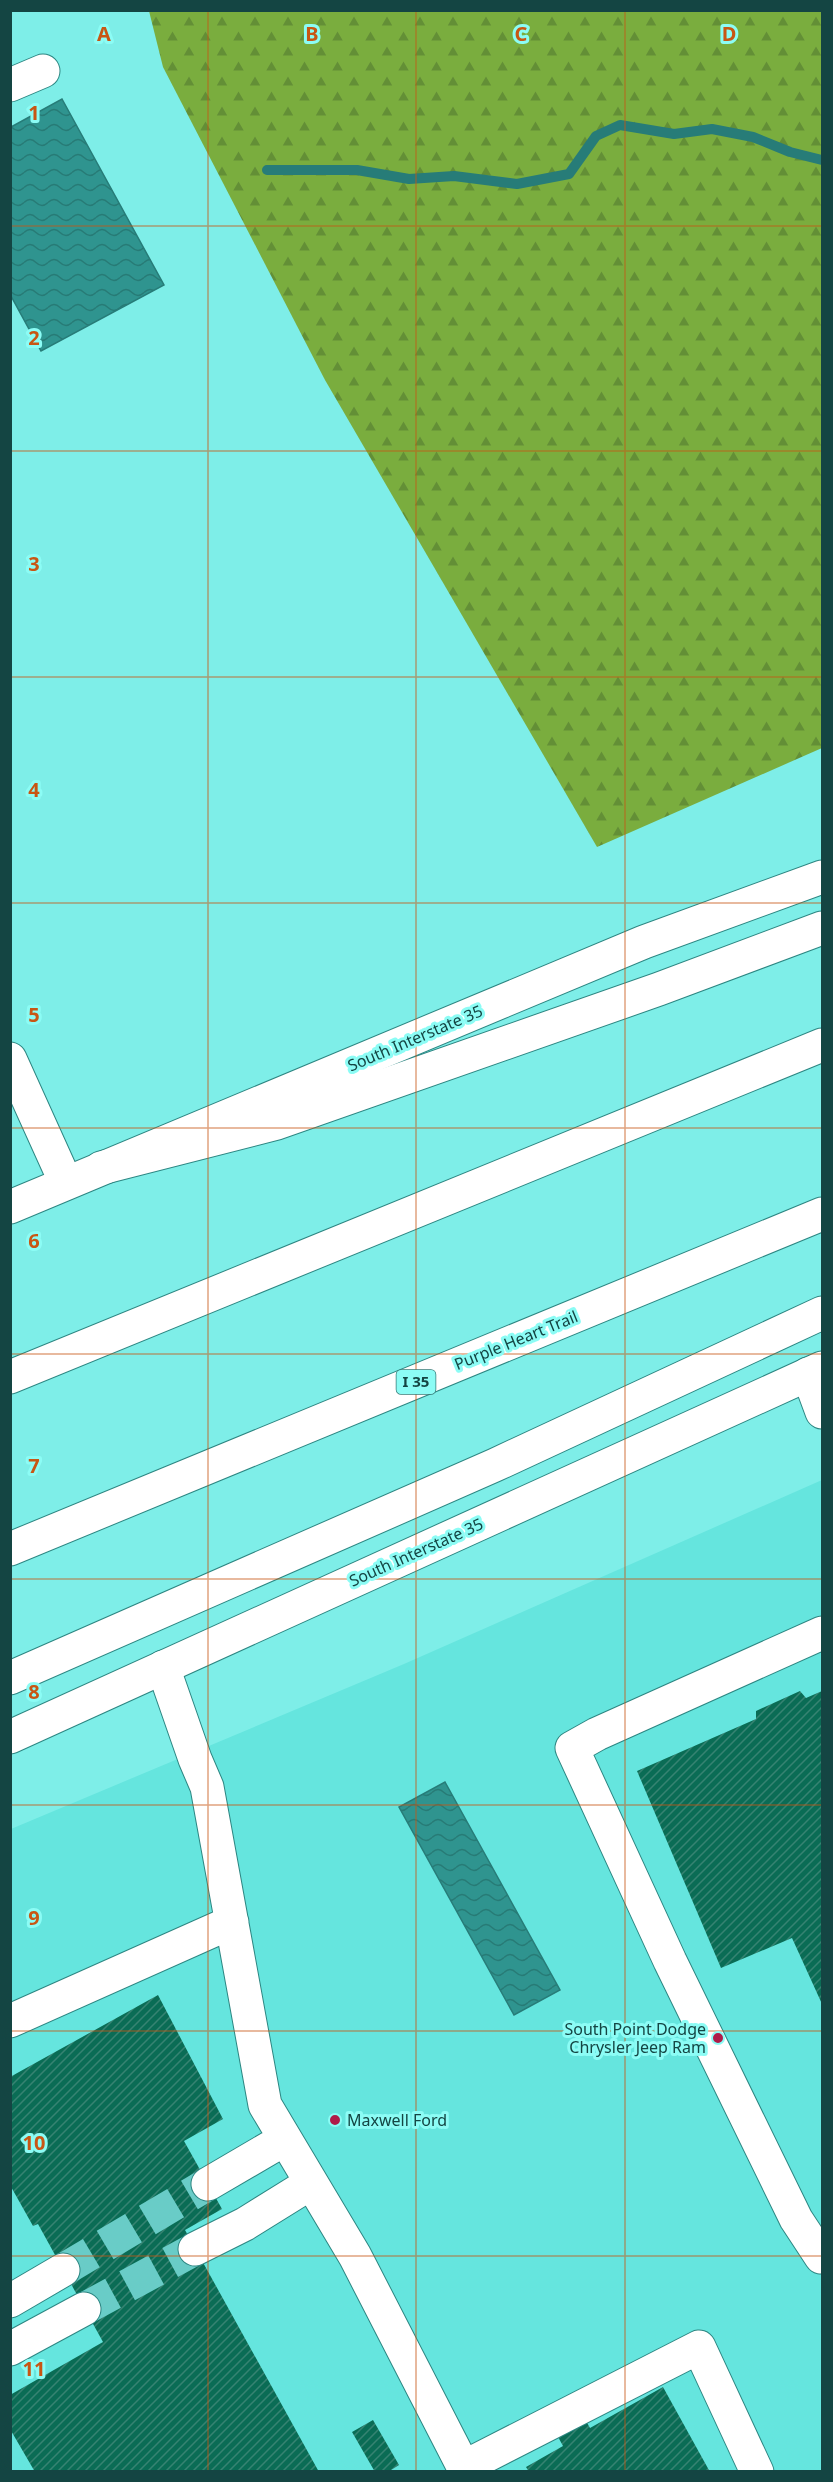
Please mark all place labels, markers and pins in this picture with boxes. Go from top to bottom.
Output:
place label: South Point Dodge Chrysler Jeep Ram [564,2018,706,2058]
marker: South Point Dodge Chrysler Jeep Ram [711,2031,725,2045]
place label: Maxwell Ford [347,2109,447,2131]
marker: Maxwell Ford [328,2113,342,2127]

